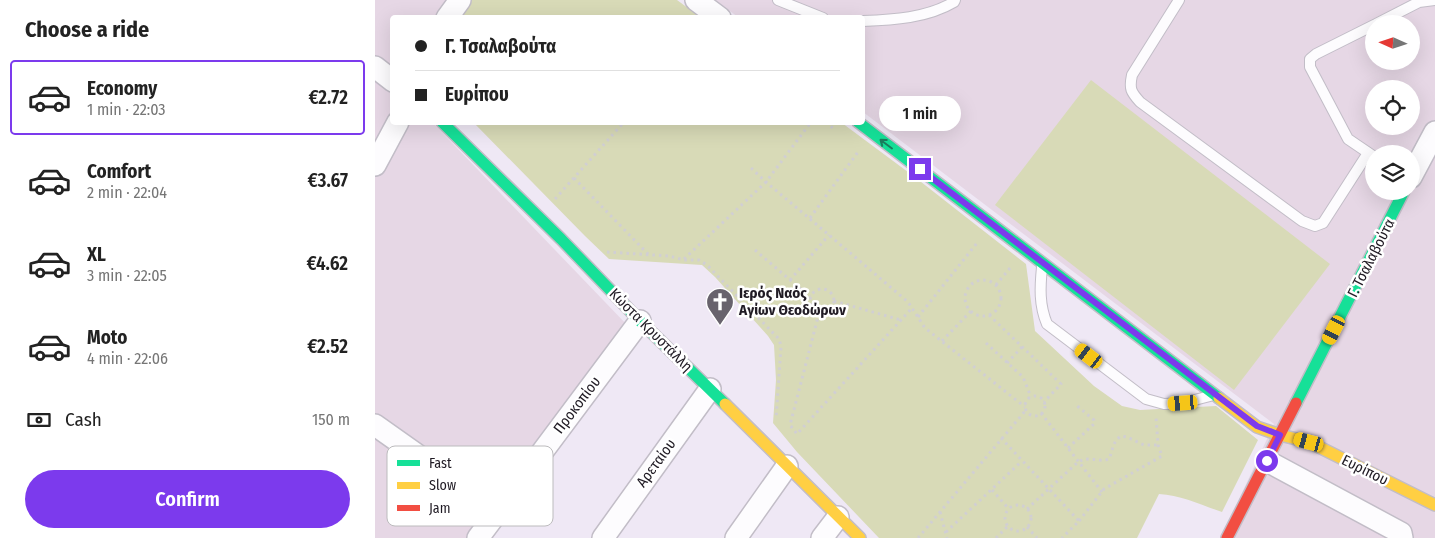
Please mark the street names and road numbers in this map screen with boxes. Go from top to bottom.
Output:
street label: Γ. Τσαλαβούτα [1343,216,1399,300]
street label: Κώστα Κρυστάλλη [606,285,696,375]
street label: Προκοπίου [550,373,604,437]
street label: Αρεταίου [632,435,680,491]
street label: Ευρίπου [1339,451,1391,489]

